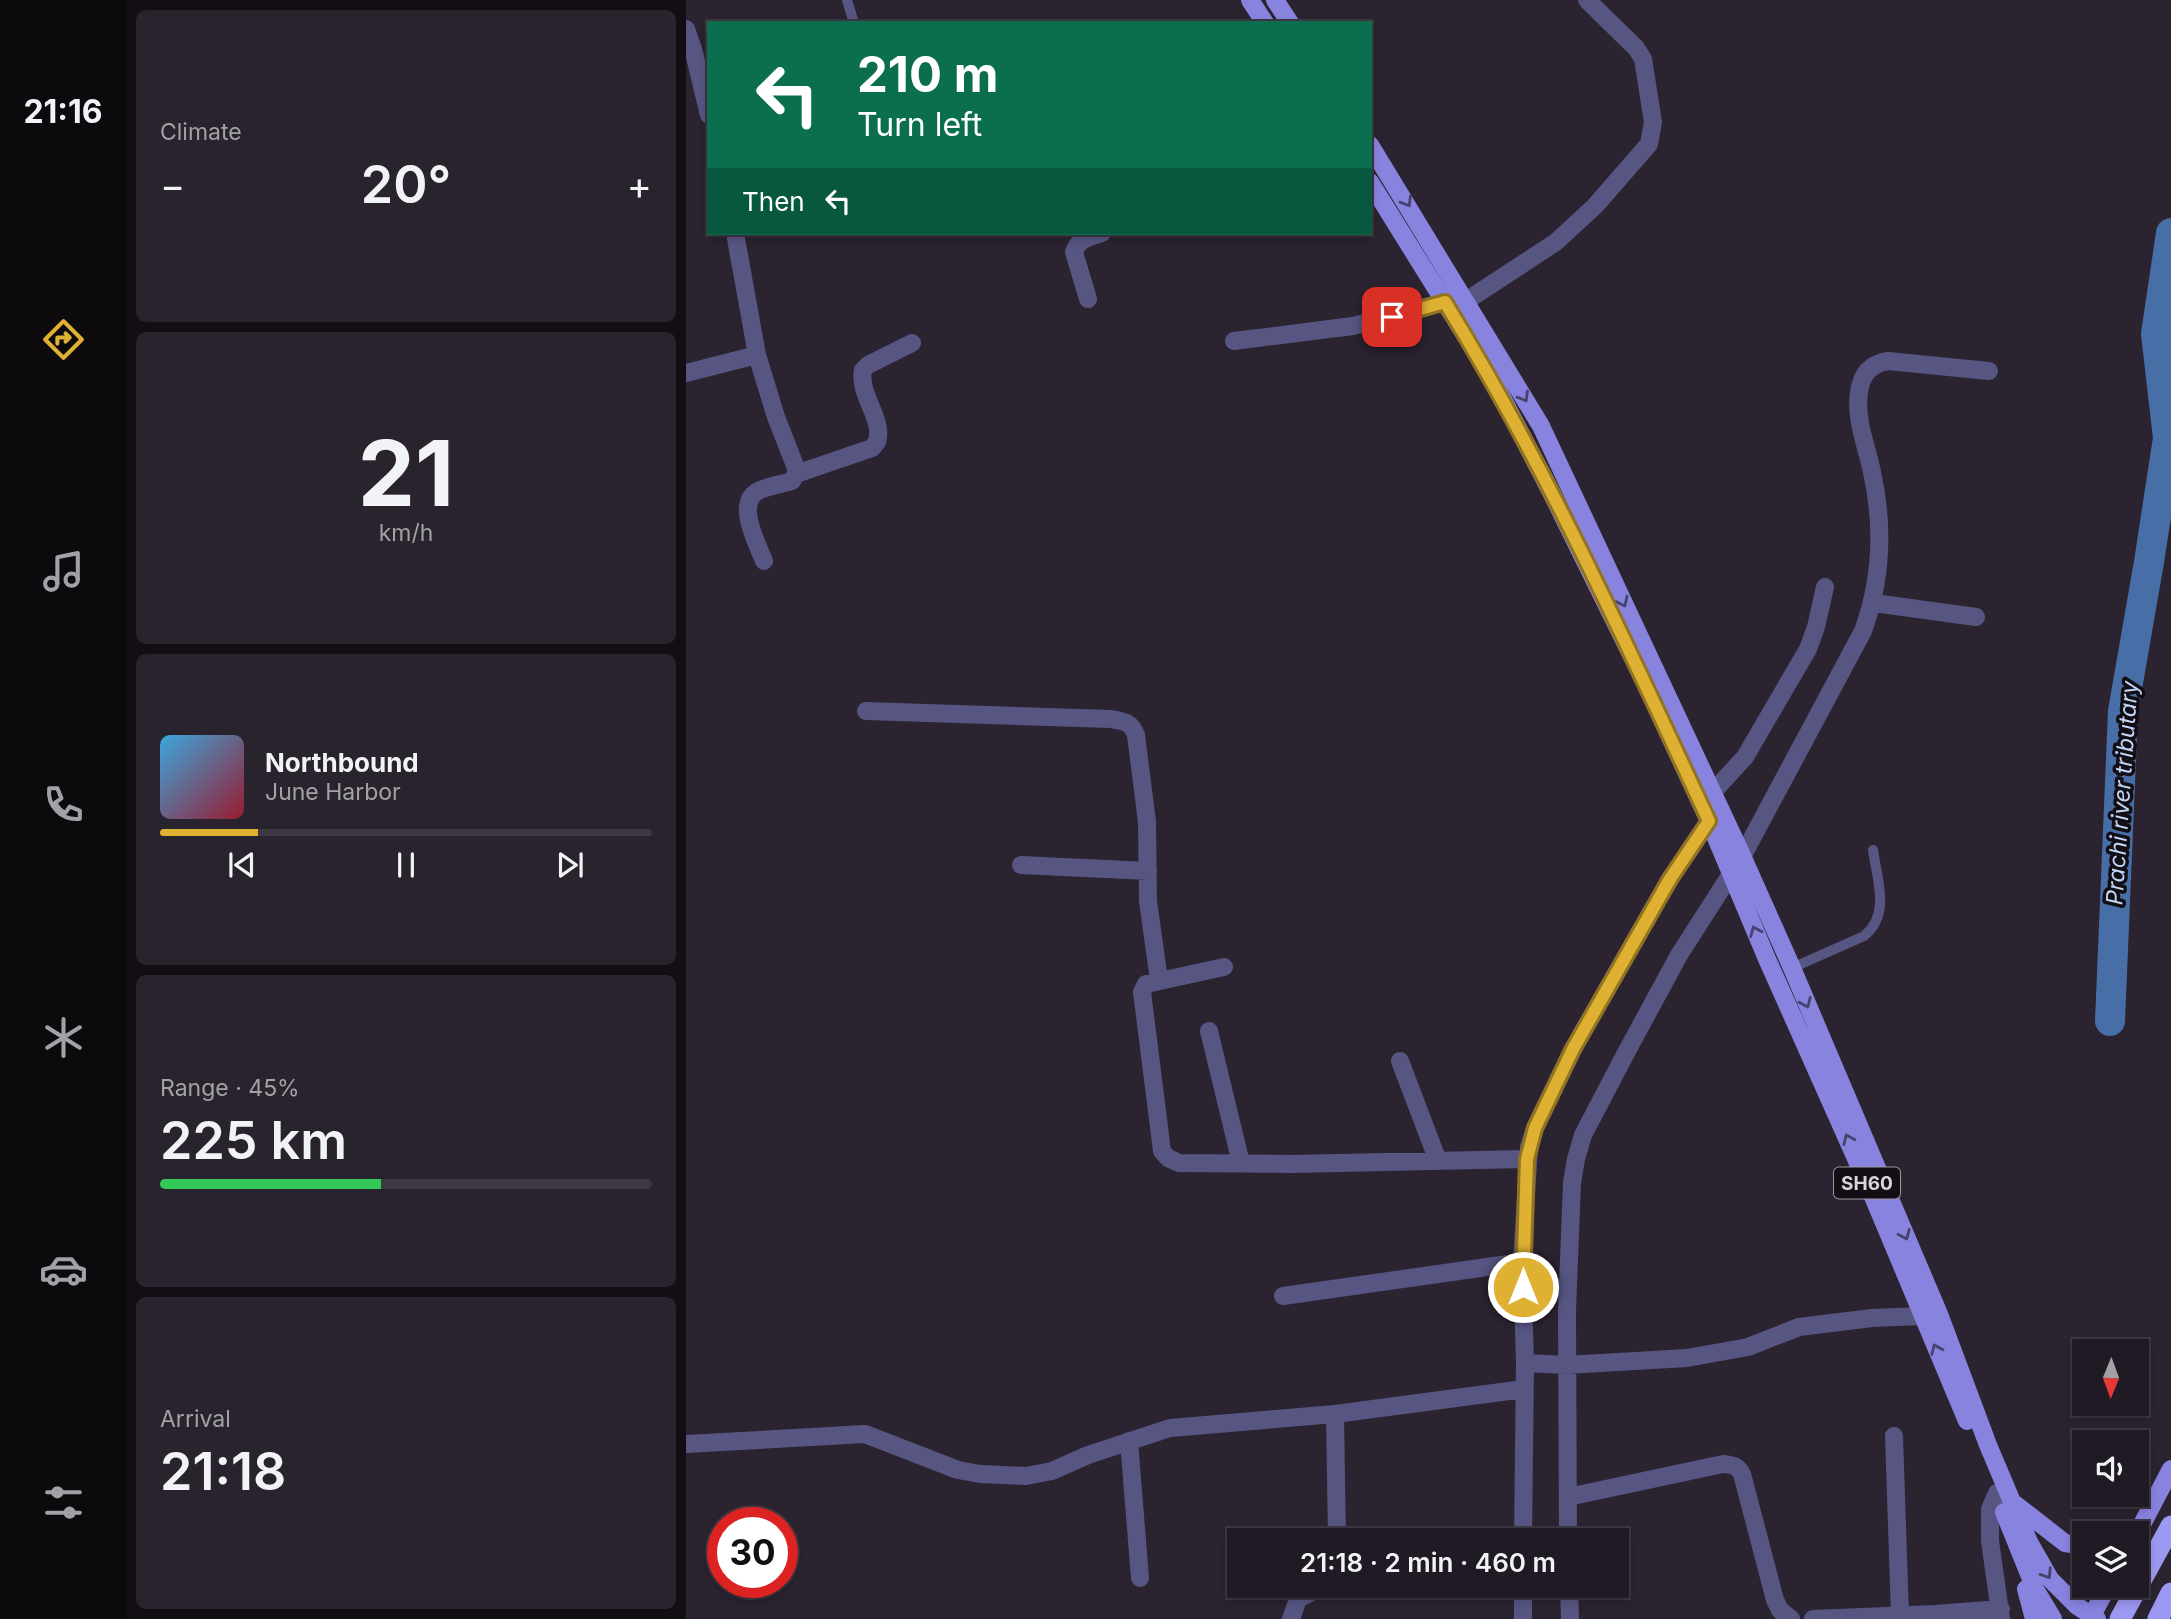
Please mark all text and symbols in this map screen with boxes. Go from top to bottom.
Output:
text: 210 m [857,45,998,104]
icon: left [742,49,833,140]
text: 21:16 [23,92,103,131]
text: Turn left [857,105,982,144]
text: Climate [160,118,242,146]
text: 20° [361,153,451,216]
text: − [160,162,185,208]
text: + [627,162,652,208]
icon: left [819,182,857,220]
text: Then [742,186,805,217]
one-way arrow [1399,195,1412,208]
pin [1362,287,1422,347]
icon: arrive [1373,298,1411,336]
icon: directions [39,315,88,364]
one-way arrow [1515,390,1528,403]
text: 21 [358,418,454,528]
text: km/h [379,519,433,547]
icon: music [39,547,88,596]
one-way arrow [1615,595,1629,607]
water label: Prachi river tributary [2100,679,2144,906]
text: Northbound [265,747,419,778]
text: June Harbor [265,778,401,806]
icon: phone [39,780,88,829]
icon: previous [223,846,261,884]
icon: pause [387,846,425,884]
icon: next [551,846,589,884]
one-way arrow [1750,926,1764,938]
one-way arrow [1798,996,1812,1008]
icon: climate [39,1013,88,1062]
text: Range · 45% [160,1074,300,1102]
text: 225 km [160,1109,347,1172]
one-way arrow [1842,1134,1856,1147]
road number: SH60 [1834,1168,1900,1198]
one-way arrow [1897,1227,1911,1240]
icon: car [39,1245,88,1294]
position arrow [1486,1250,1560,1324]
north arrow [2072,1339,2149,1416]
map controls [2072,1339,2149,1598]
one-way arrow [1930,1344,1944,1356]
text: Arrival [160,1405,231,1433]
button: sound [2072,1430,2149,1507]
text: 21:18 [160,1440,286,1503]
icon: filters [39,1478,88,1527]
speed limit sign: 30 [707,1507,798,1598]
button: layers [2072,1521,2149,1598]
text: 21:18 · 2 min · 460 m [1300,1547,1556,1578]
one-way arrow [2039,1566,2052,1579]

